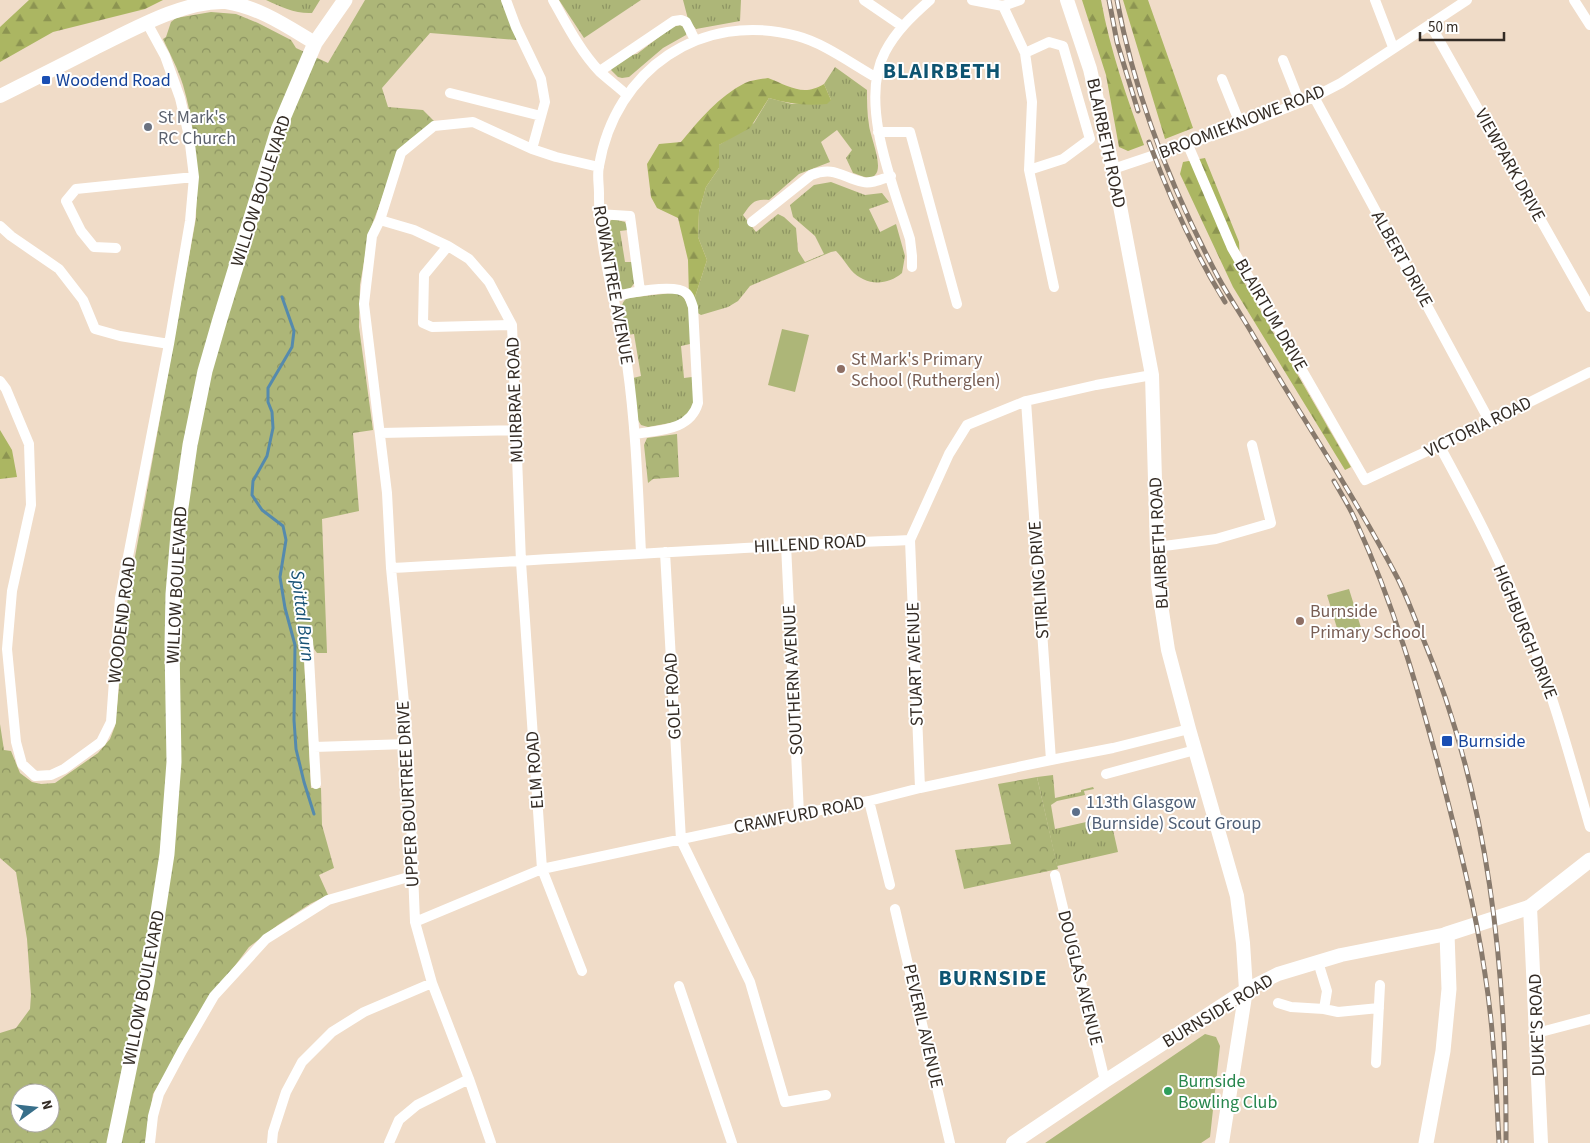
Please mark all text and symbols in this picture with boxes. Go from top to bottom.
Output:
scale bar [1420,10,1504,42]
text: 50 m [1428,17,1458,38]
district label: BLAIRBETH [883,55,1001,87]
place label: Woodend Road [56,68,171,93]
marker: Woodend Road [40,74,52,86]
street label: BLAIRBETH ROAD [1080,76,1132,210]
street label: BROOMIEKNOWE ROAD [1155,79,1329,165]
street label: VIEWPARK DRIVE [1469,104,1551,226]
place label: St Mark's RC Church [158,105,236,151]
street label: WILLOW BOULEVARD [225,112,297,270]
marker: St Mark's RC Church [142,121,154,133]
street label: ROWANTREE AVENUE [587,203,639,367]
street label: ALBERT DRIVE [1365,206,1439,312]
street label: BLAIRTUM DRIVE [1229,254,1313,376]
street label: MUIRBRAE ROAD [500,337,530,463]
place label: St Mark's Primary School (Rutherglen) [851,347,1001,393]
marker: St Mark's Primary School (Rutherglen) [835,363,847,375]
street label: VICTORIA ROAD [1420,390,1536,464]
street label: BLAIRBETH ROAD [1143,476,1175,610]
street label: WILLOW BOULEVARD [160,505,194,665]
street label: STIRLING DRIVE [1022,520,1056,640]
street label: HILLEND ROAD [753,529,867,559]
street label: WOODEND ROAD [102,555,142,685]
street label: HIGHBURGH DRIVE [1487,561,1563,703]
water label: Spittal Burn [283,569,321,663]
place label: Burnside Primary School [1310,599,1425,645]
street label: STUART AVENUE [900,601,930,727]
street label: SOUTHERN AVENUE [777,604,809,756]
marker: Burnside Primary School [1294,615,1306,627]
street label: GOLF ROAD [658,652,688,740]
street label: UPPER BOURTREE DRIVE [391,700,425,888]
place label: Burnside [1458,729,1525,754]
street label: ELM ROAD [520,730,550,810]
marker: Burnside [1440,734,1454,748]
street label: CRAWFURD ROAD [732,790,866,840]
place label: 113th Glasgow (Burnside) Scout Group [1086,790,1261,836]
marker: 113th Glasgow (Burnside) Scout Group [1070,806,1082,818]
street label: WILLOW BOULEVARD [117,908,171,1068]
street label: DOUGLAS AVENUE [1051,908,1109,1048]
street label: PEVERIL AVENUE [897,961,949,1091]
district label: BURNSIDE [939,962,1047,994]
street label: BURNSIDE ROAD [1158,968,1278,1054]
street label: DUKE'S ROAD [1523,973,1551,1077]
place label: Burnside Bowling Club [1178,1069,1277,1115]
north arrow [10,1083,60,1133]
marker: Burnside Bowling Club [1162,1085,1174,1097]
text: N [36,1098,57,1112]

